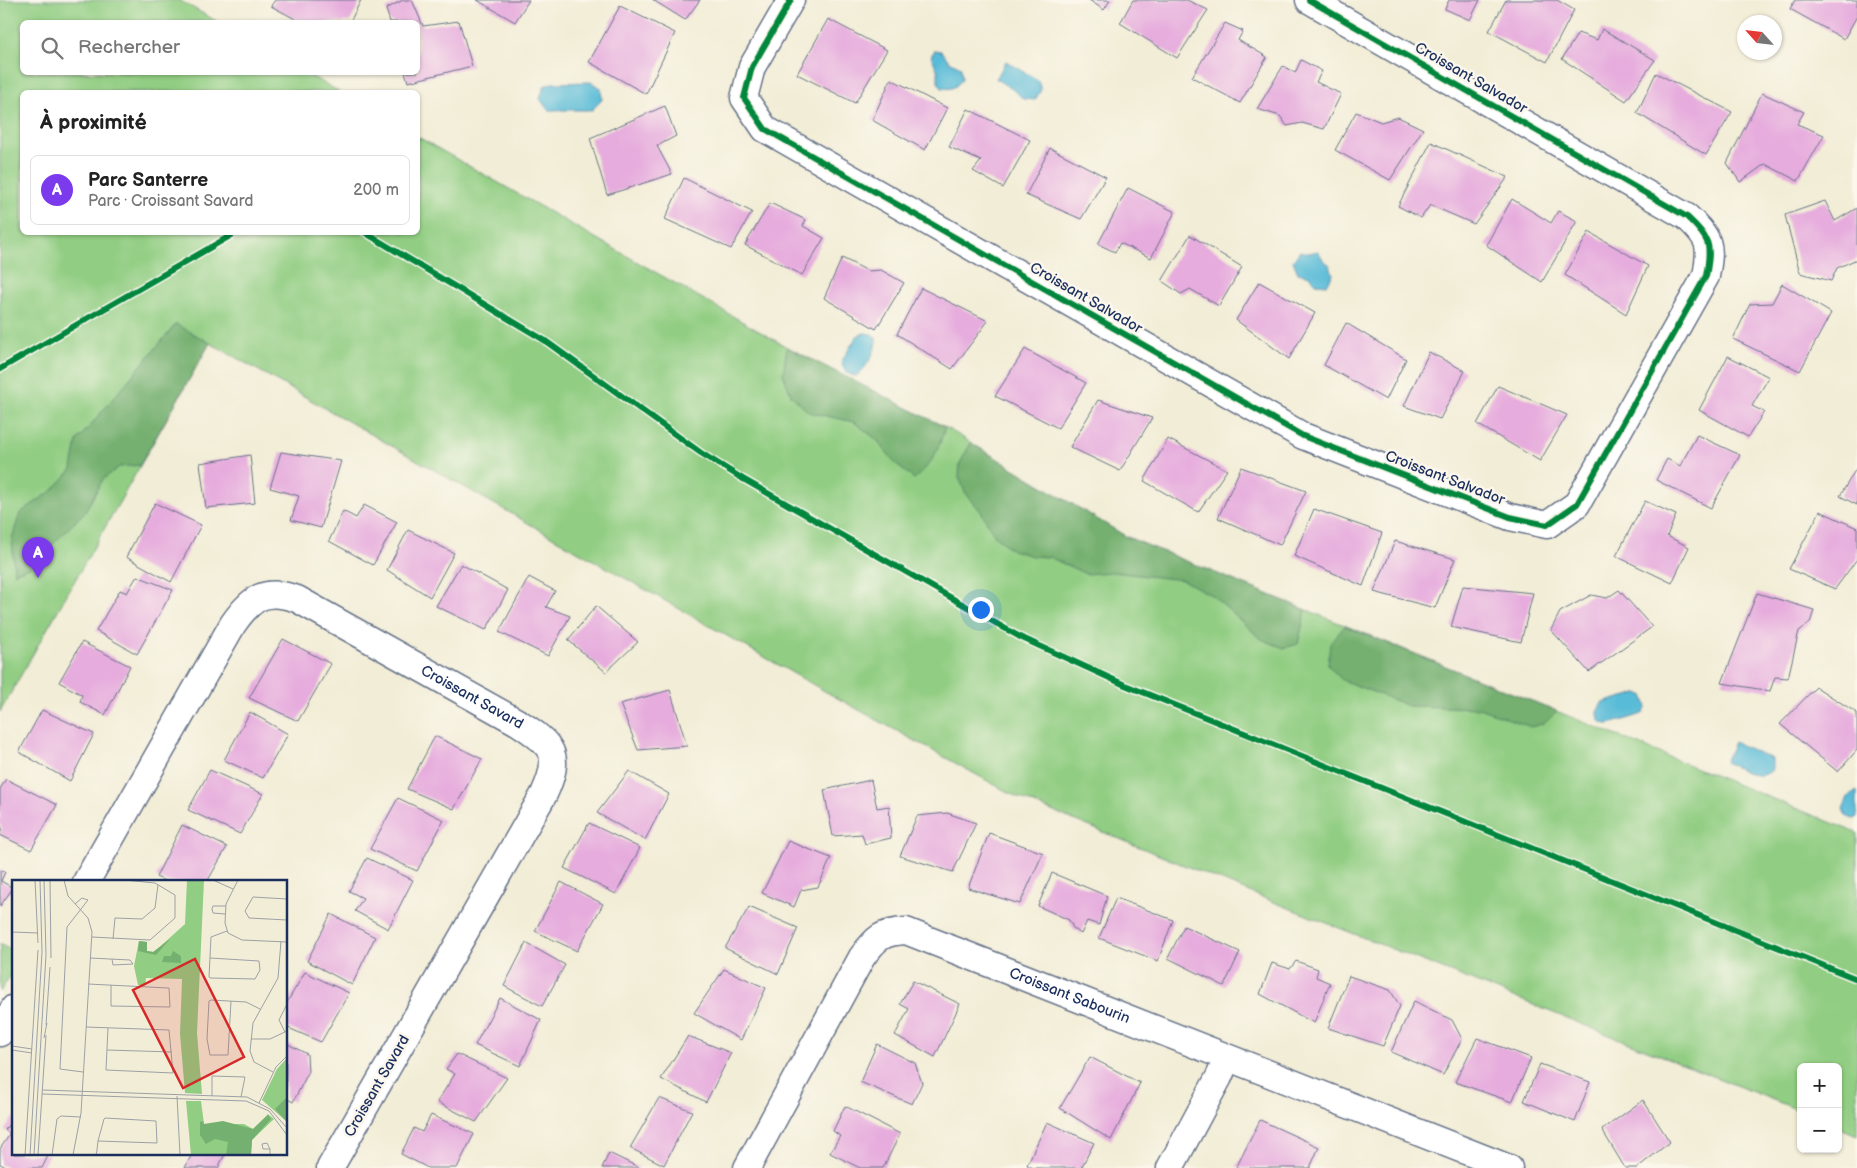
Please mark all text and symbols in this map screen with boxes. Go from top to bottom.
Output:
north arrow [1737,15,1782,60]
search box [20,20,420,75]
icon: search [38,34,66,62]
text: Rechercher [78,36,180,59]
street label: Croissant Salvador [1411,38,1531,118]
text: À proximité [40,110,147,135]
text: Parc Santerre [88,169,208,192]
text: A [52,181,62,200]
text: 200 m [353,181,399,200]
text: Parc · Croissant Savard [88,192,253,211]
street label: Croissant Salvador [1026,258,1146,338]
street label: Croissant Salvador [1382,446,1508,510]
pin: A [22,537,54,578]
your location [968,597,994,623]
street label: Croissant Savard [417,661,527,733]
inset map [12,880,288,1156]
street label: Croissant Sabourin [1007,963,1133,1028]
street label: Croissant Savard [340,1032,414,1140]
map controls [1797,1063,1842,1153]
button: + [1797,1063,1842,1108]
button: − [1797,1108,1842,1153]

